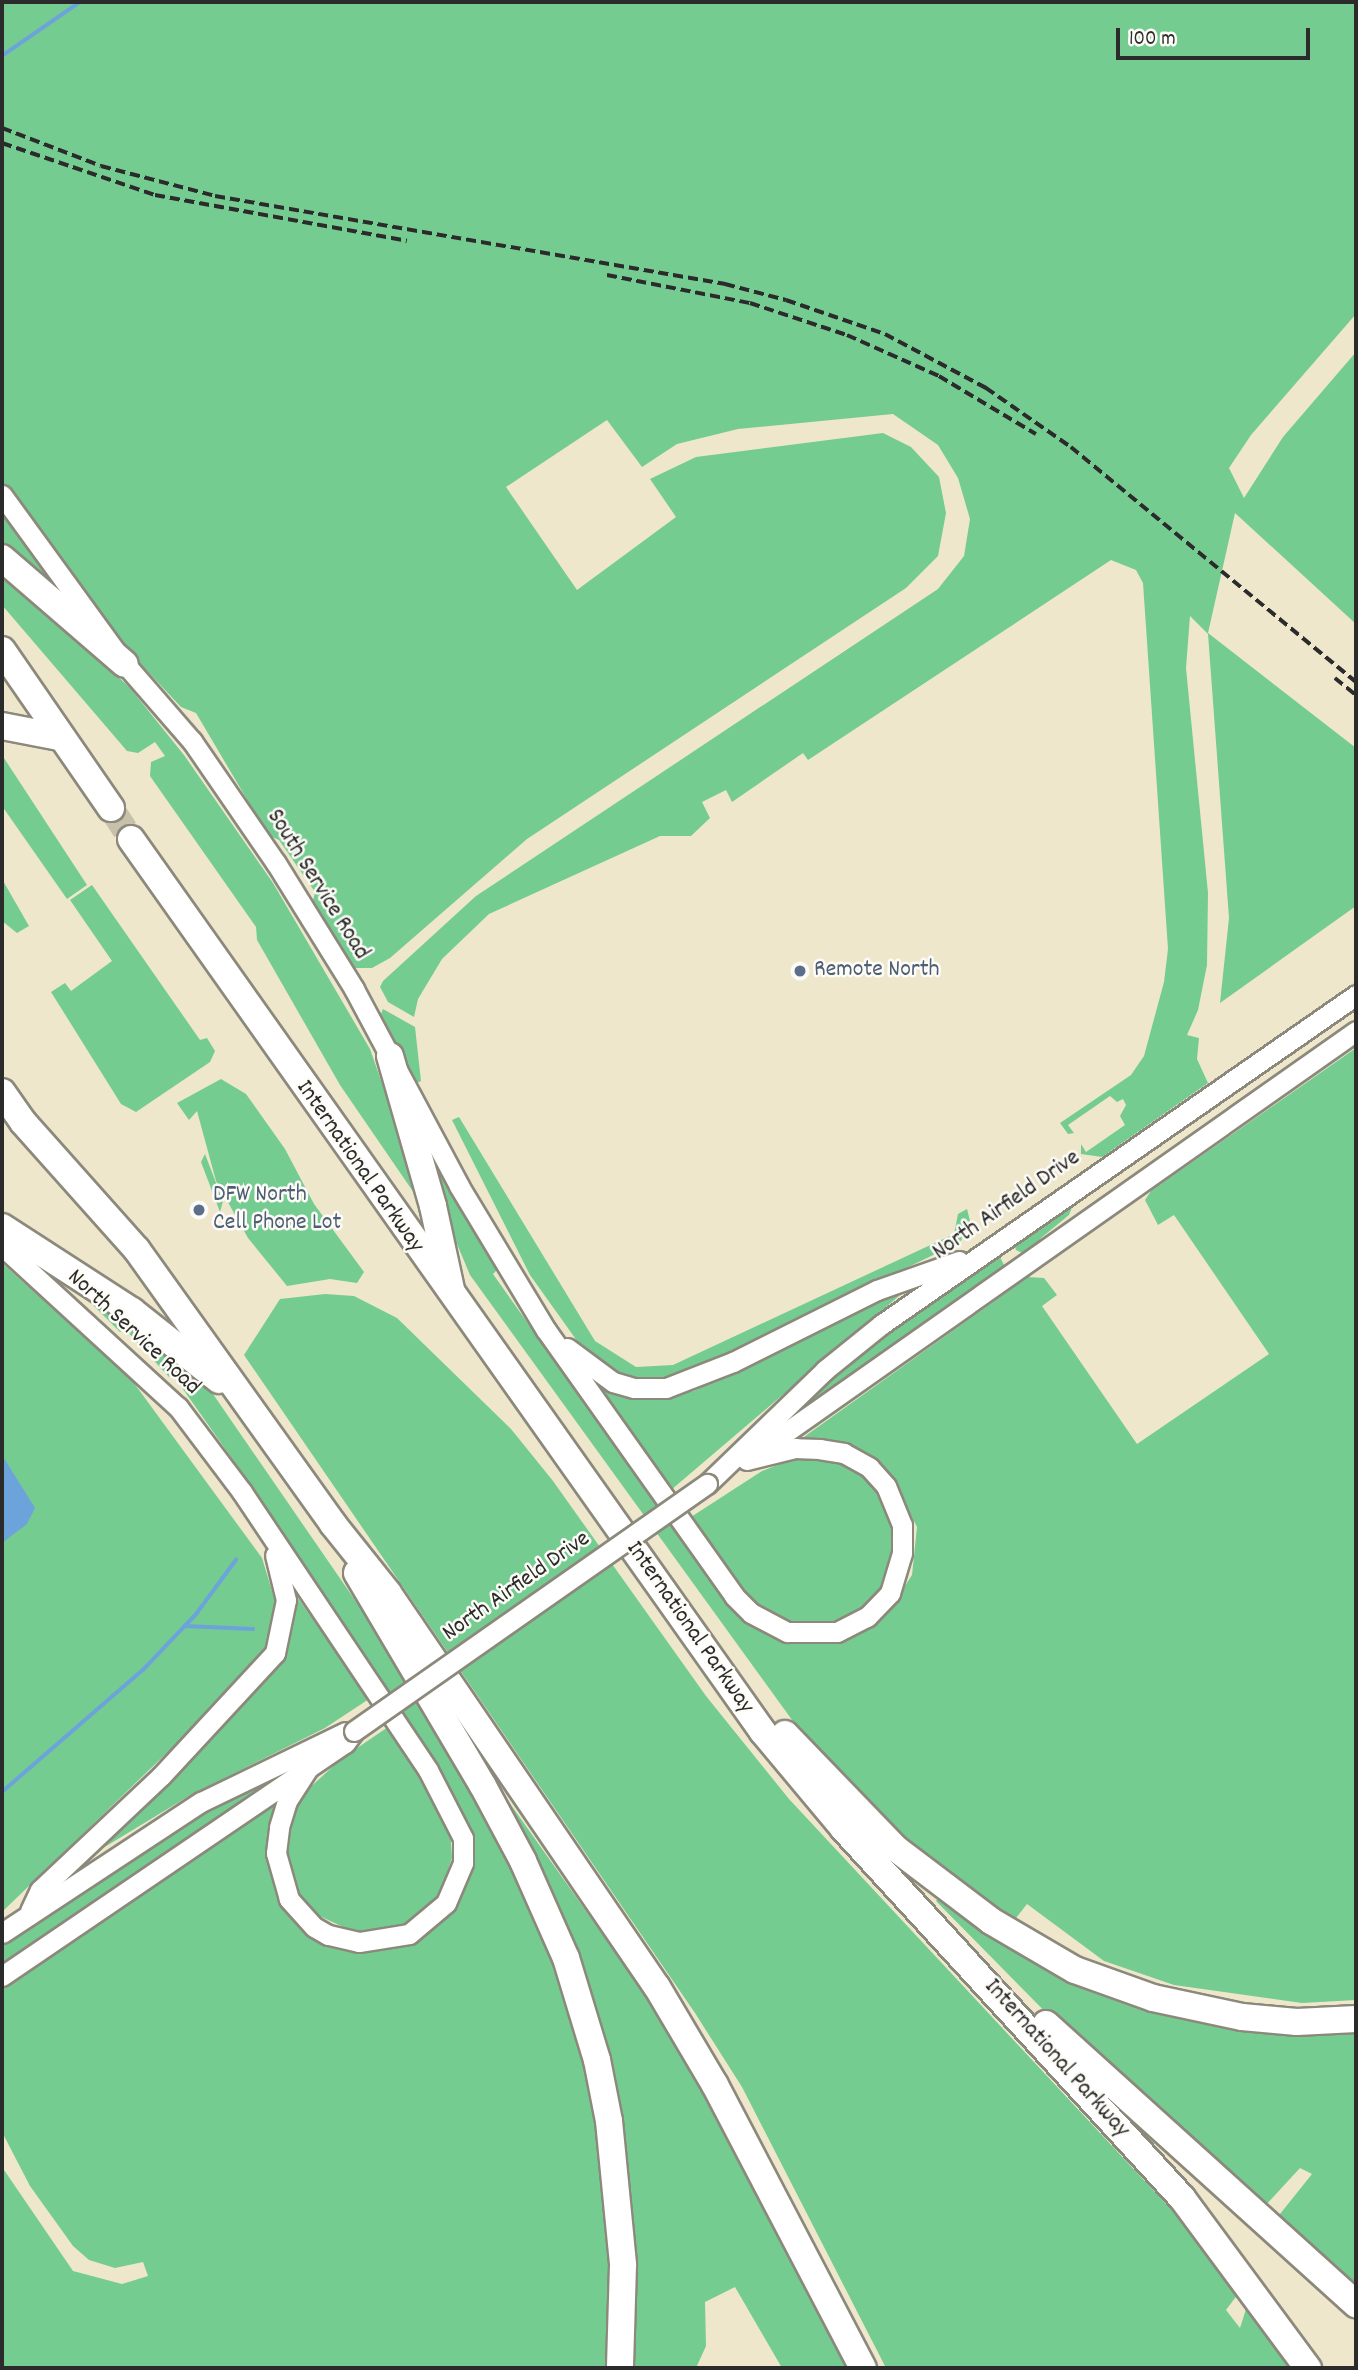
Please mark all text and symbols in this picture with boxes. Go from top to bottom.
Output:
scale bar [1120,14,1314,58]
text: 100 m [1129,25,1176,55]
street label: South Service Road [259,804,375,966]
place label: Remote North [814,957,940,985]
marker: Remote North [792,963,808,979]
street label: International Parkway [289,1075,429,1259]
street label: North Airfield Drive [928,1144,1086,1268]
place label: DFW North Cell Phone Lot [213,1182,341,1238]
marker: DFW North Cell Phone Lot [191,1202,207,1218]
street label: North Service Road [60,1264,206,1402]
street label: North Airfield Drive [438,1525,596,1649]
street label: International Parkway [619,1536,759,1720]
street label: International Parkway [977,1974,1135,2144]

